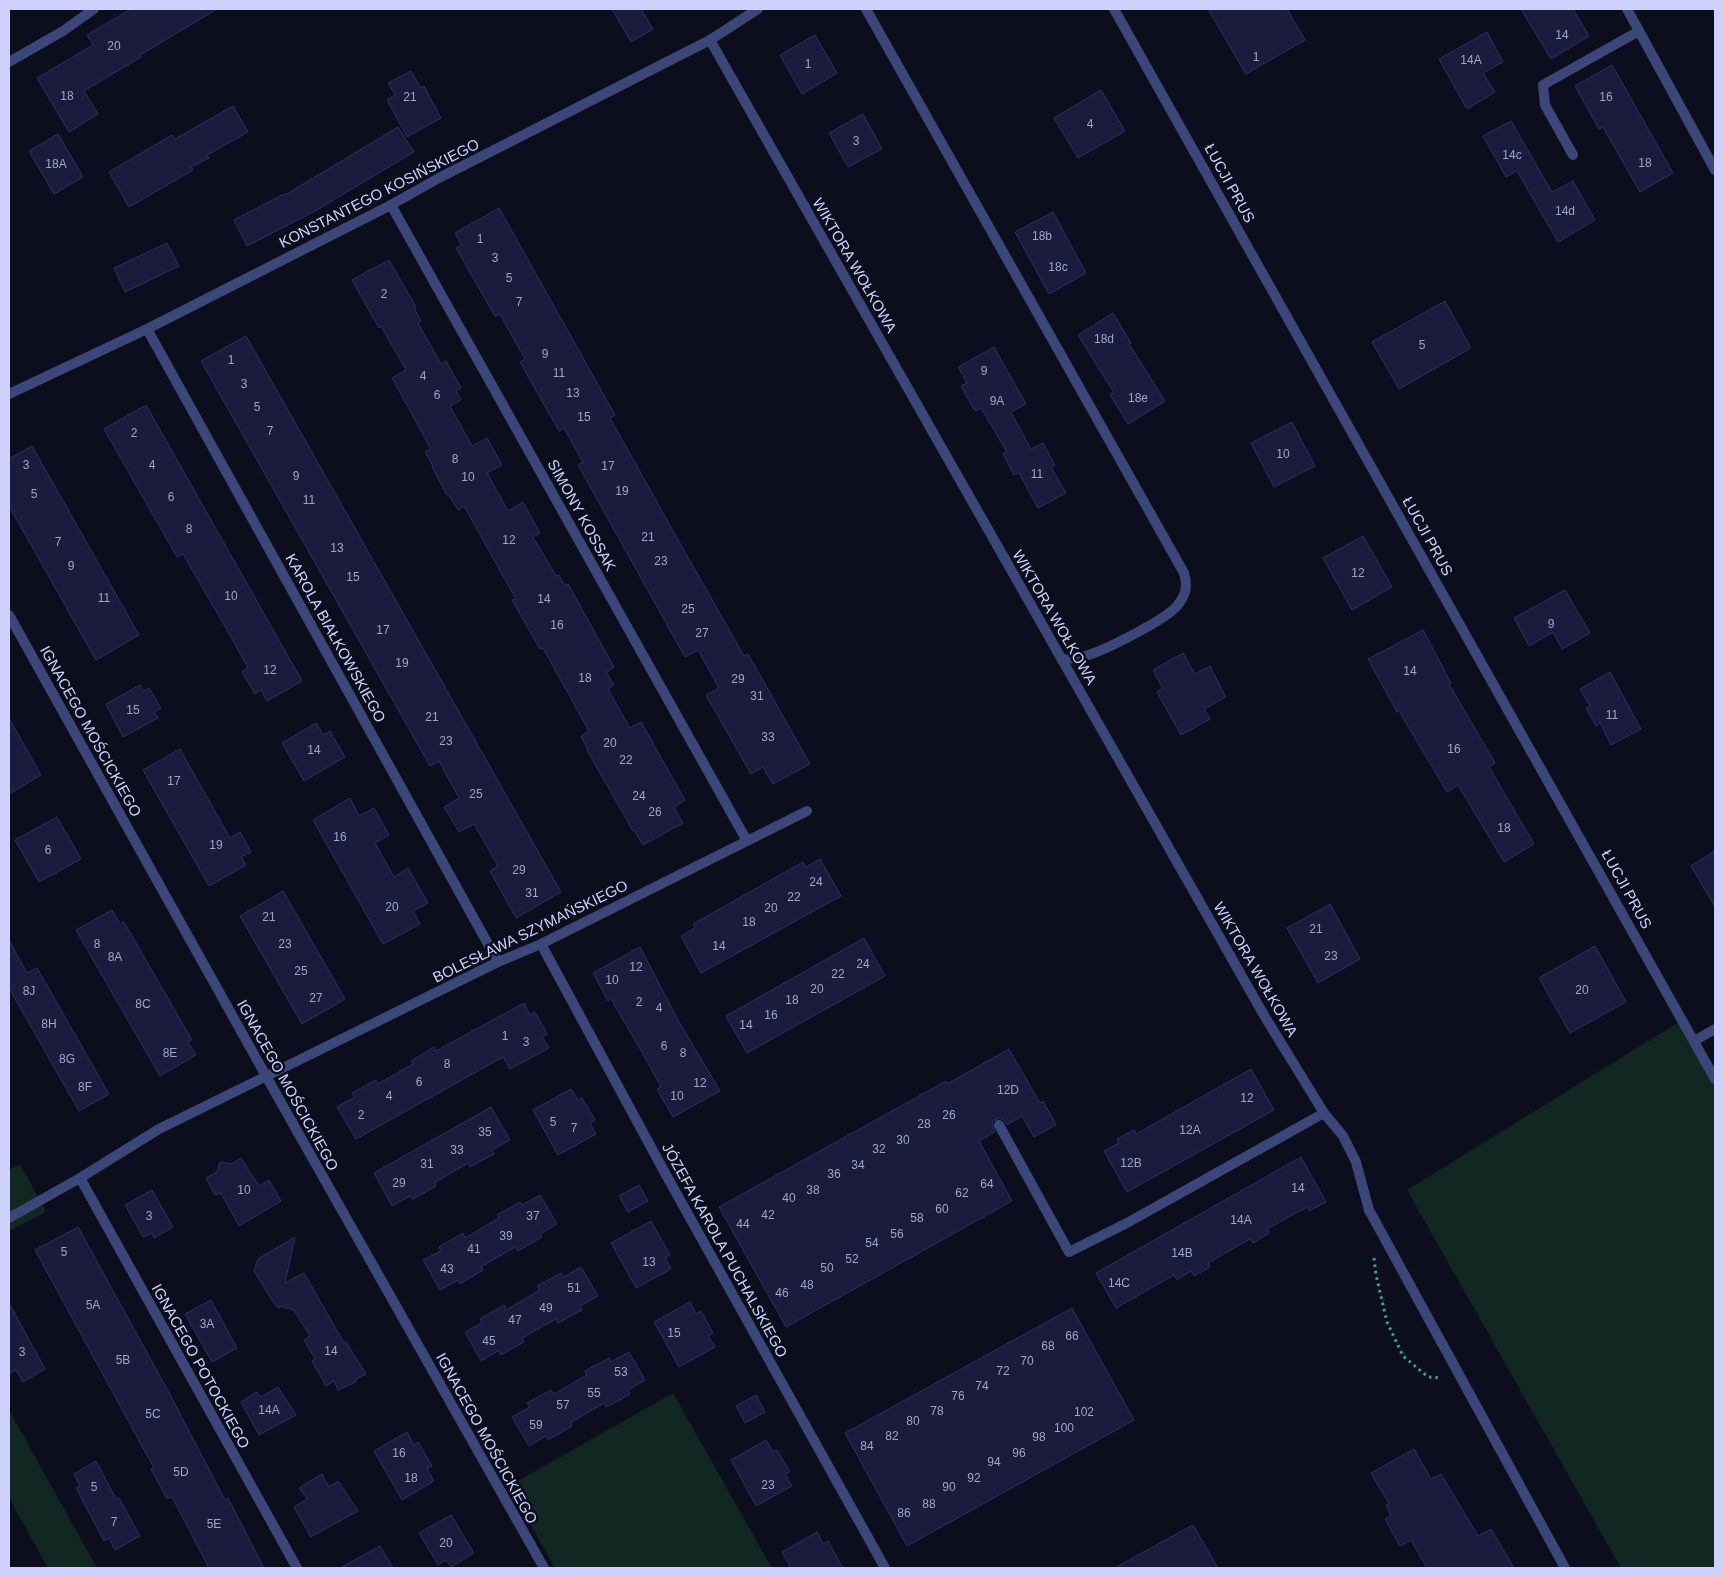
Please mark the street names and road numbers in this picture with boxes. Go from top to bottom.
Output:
street label: KONSTANTEGO KOSIŃSKIEGO [276,135,482,251]
street label: ŁUCJI PRUS [1201,141,1259,225]
street label: WIKTORA WOŁKOWA [810,195,900,335]
street label: SIMONY KOSSAK [544,456,620,574]
street label: ŁUCJI PRUS [1399,494,1457,578]
street label: WIKTORA WOŁKOWA [1010,547,1100,687]
street label: KAROLA BIAŁKOWSKIEGO [282,551,390,725]
street label: IGNACEGO MOŚCICKIEGO [37,643,145,819]
street label: ŁUCJI PRUS [1598,847,1656,931]
street label: BOLESŁAWA SZYMAŃSKIEGO [430,876,630,986]
street label: WIKTORA WOŁKOWA [1211,899,1301,1039]
street label: IGNACEGO MOŚCICKIEGO [234,997,342,1173]
street label: JÓZEFA KAROLA PUCHALSKIEGO [659,1140,791,1360]
street label: IGNACEGO POTOCKIEGO [149,1281,253,1451]
street label: IGNACEGO MOŚCICKIEGO [433,1350,541,1526]

